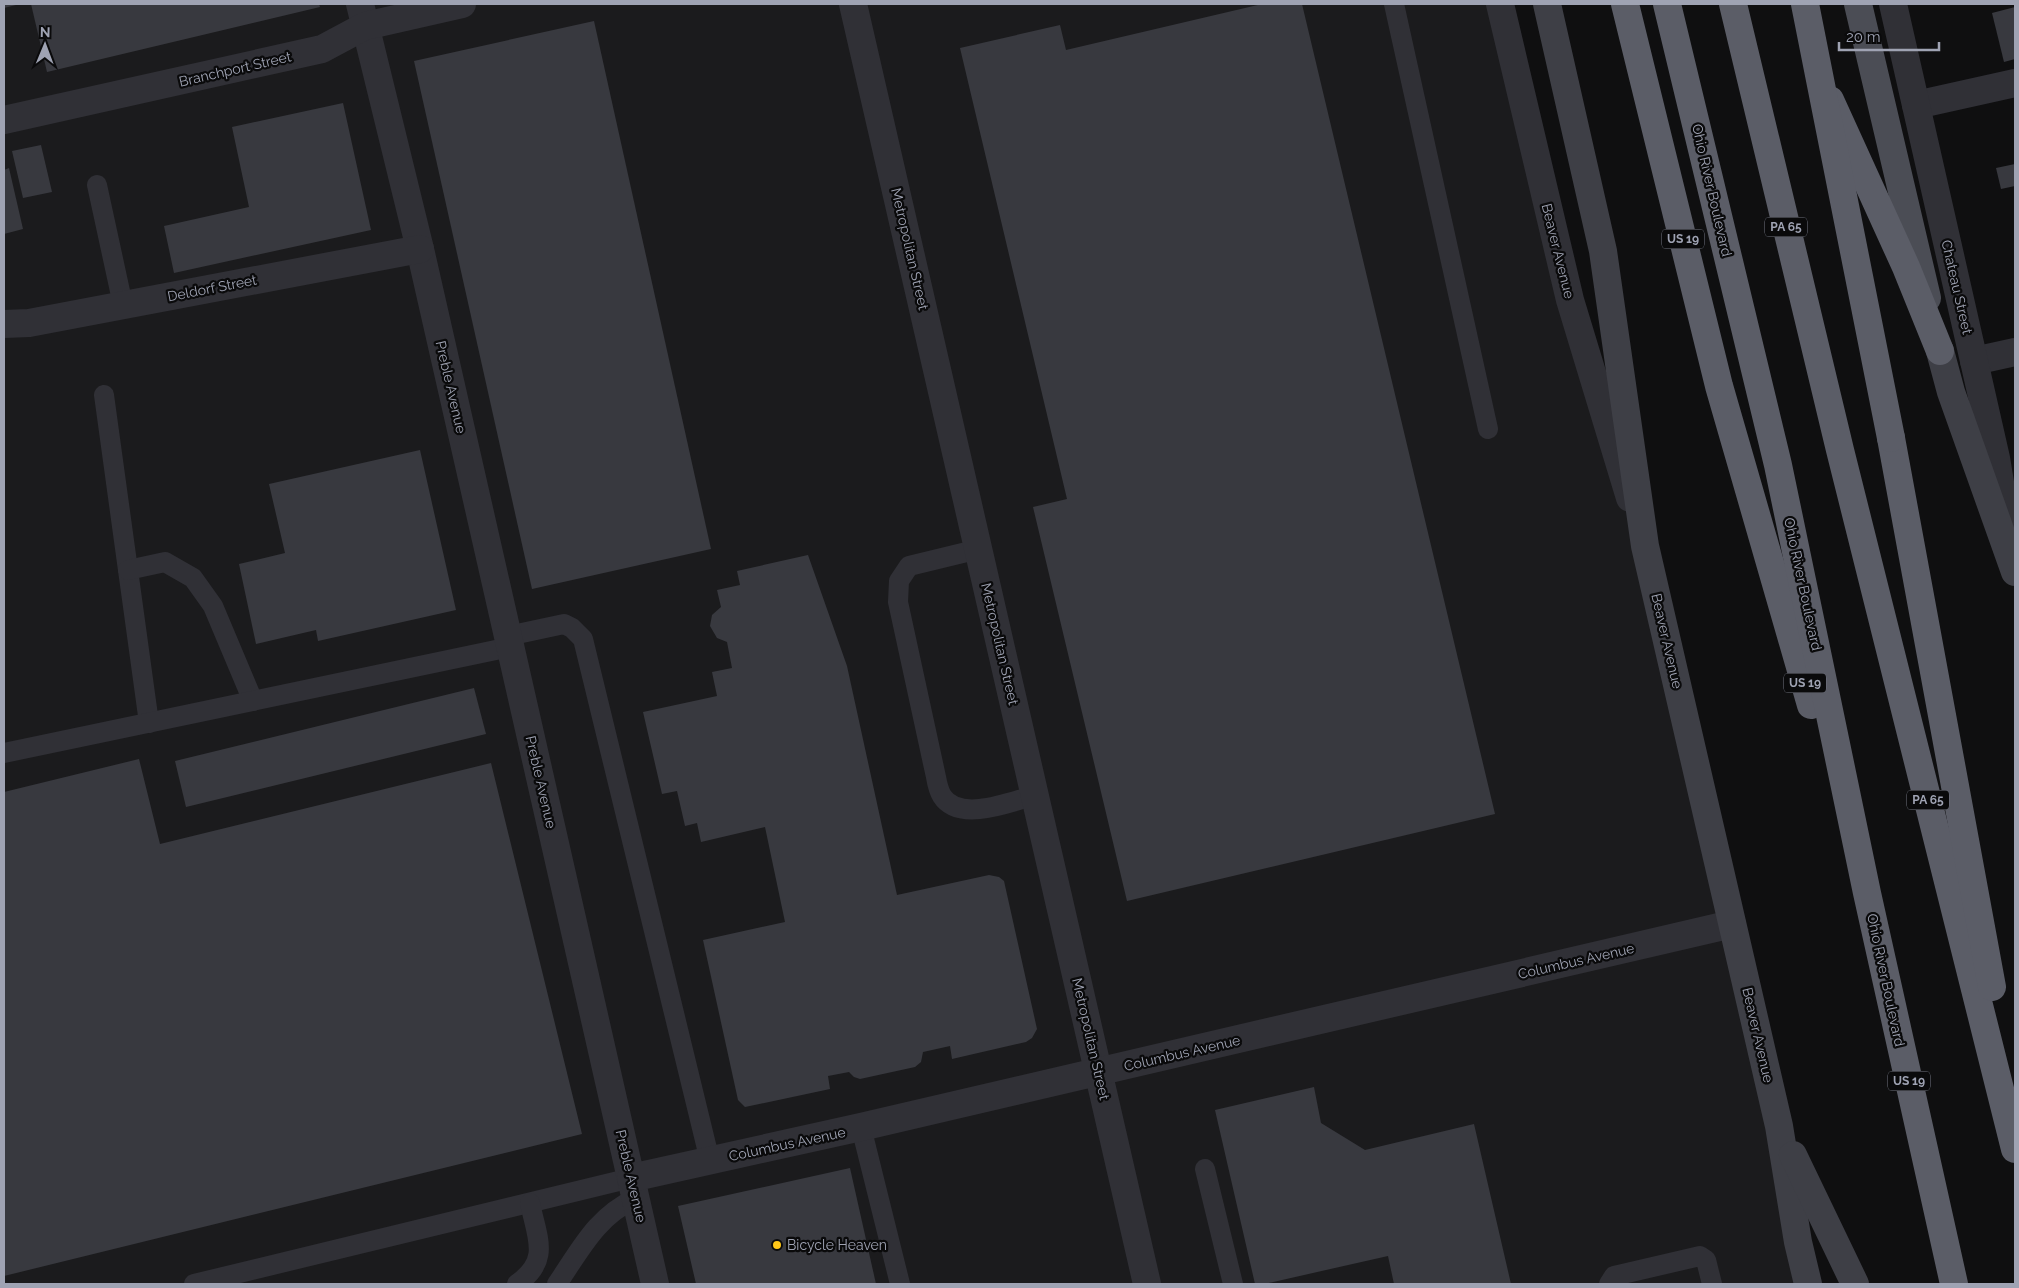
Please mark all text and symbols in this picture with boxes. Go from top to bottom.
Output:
north arrow [20,20,70,70]
scale bar [1839,20,1939,52]
text: N [40,24,51,40]
text: 20 m [1846,28,1881,46]
street label: Branchport Street [177,48,293,90]
street label: Ohio River Boulevard [1689,122,1735,258]
street label: Metropolitan Street [888,186,932,312]
street label: Beaver Avenue [1538,202,1578,300]
road number: PA 65 [1765,218,1807,236]
road number: US 19 [1662,230,1704,248]
street label: Chateau Street [1938,238,1976,336]
street label: Deldorf Street [166,271,258,305]
street label: Preble Avenue [433,339,469,435]
street label: Ohio River Boulevard [1781,516,1825,652]
street label: Metropolitan Street [978,581,1022,707]
street label: Beaver Avenue [1648,592,1686,690]
road number: US 19 [1784,674,1826,692]
street label: Preble Avenue [523,734,559,830]
road number: PA 65 [1907,790,1949,810]
street label: Ohio River Boulevard [1864,912,1908,1048]
street label: Columbus Avenue [1516,940,1636,982]
street label: Metropolitan Street [1069,976,1113,1102]
street label: Beaver Avenue [1739,986,1777,1084]
street label: Columbus Avenue [1122,1032,1242,1074]
road number: US 19 [1888,1072,1930,1090]
street label: Columbus Avenue [727,1124,847,1164]
street label: Preble Avenue [613,1128,649,1224]
place label: Bicycle Heaven [787,1237,887,1253]
marker: Bicycle Heaven [771,1239,783,1251]

